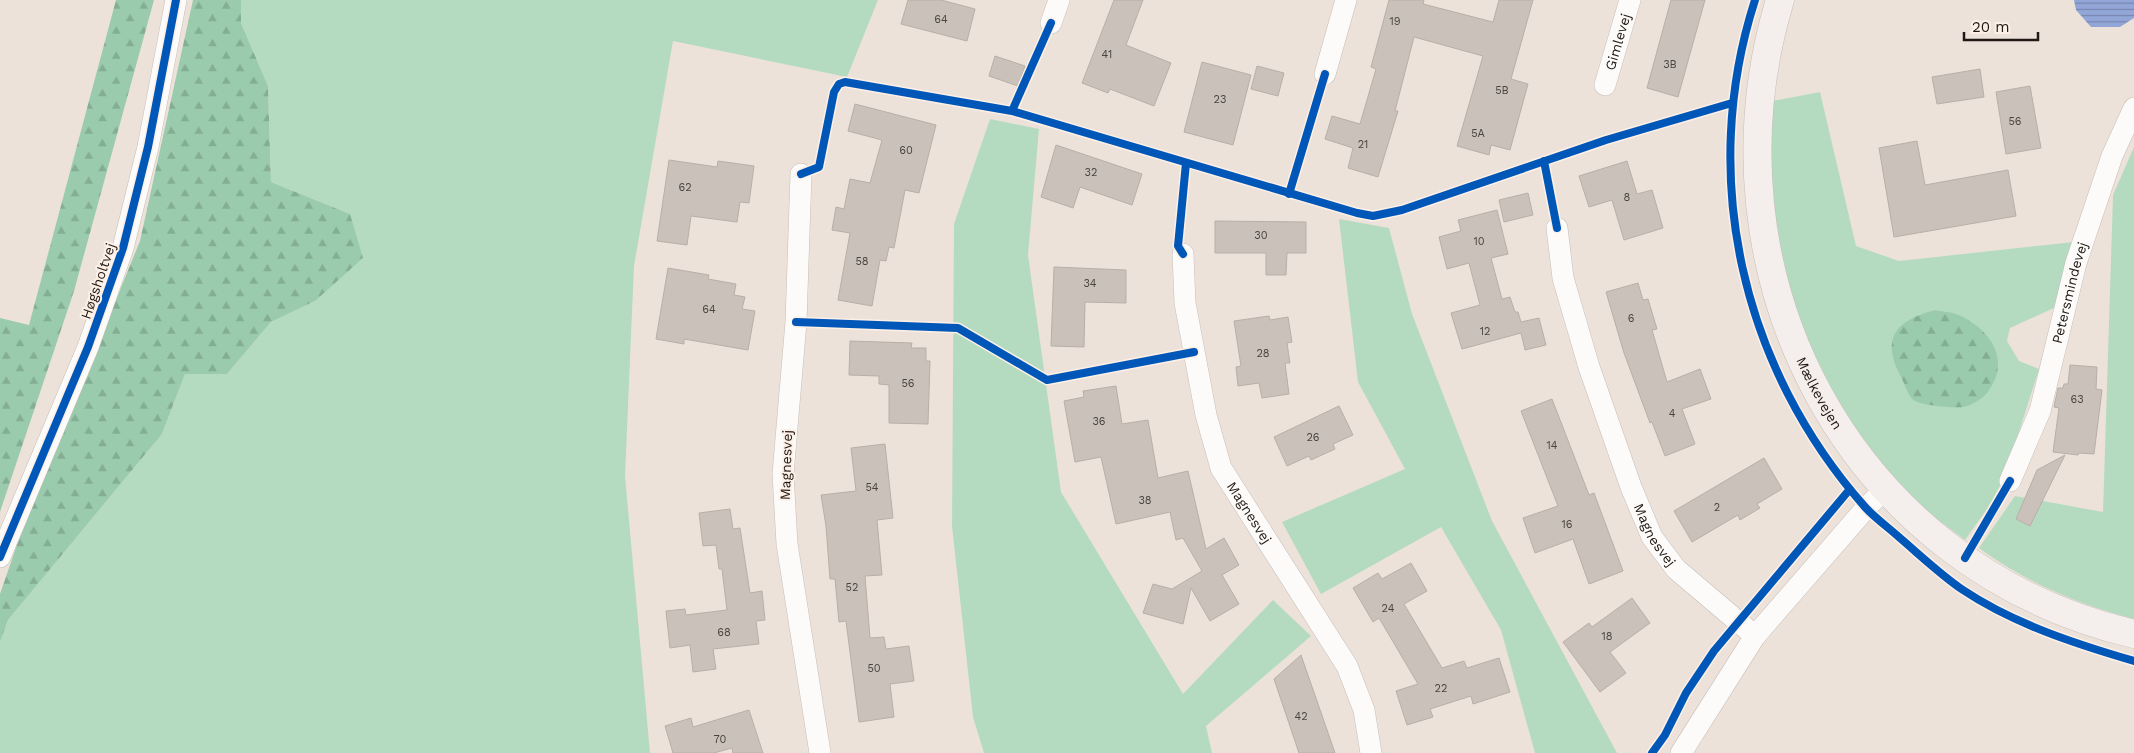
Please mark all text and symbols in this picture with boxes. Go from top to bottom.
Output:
scale bar [1964,10,2038,42]
street label: Gimlevej [1602,12,1634,72]
house number: 64 [934,13,948,26]
house number: 19 [1389,15,1401,28]
text: 20 m [1972,18,2010,36]
house number: 41 [1102,48,1112,61]
house number: 3B [1663,58,1677,71]
house number: 5B [1495,84,1509,97]
house number: 23 [1214,93,1226,106]
house number: 56 [2008,115,2022,128]
house number: 5A [1471,127,1485,140]
house number: 21 [1358,138,1368,151]
house number: 60 [899,144,913,157]
house number: 32 [1085,166,1097,179]
house number: 62 [678,181,692,194]
house number: 8 [1624,191,1631,204]
house number: 30 [1254,229,1268,242]
house number: 10 [1473,235,1485,248]
street label: Petersmindevej [2049,240,2091,345]
street label: Høgsholtvej [78,241,118,321]
house number: 58 [855,255,869,268]
house number: 34 [1083,277,1097,290]
house number: 64 [702,303,716,316]
house number: 6 [1628,312,1635,325]
house number: 12 [1480,325,1490,338]
house number: 28 [1256,347,1270,360]
street label: Mælkevejen [1793,354,1846,432]
house number: 56 [901,377,915,390]
house number: 63 [2070,393,2084,406]
house number: 4 [1669,407,1676,420]
house number: 36 [1092,415,1106,428]
street label: Magnesvej [777,430,795,500]
house number: 26 [1306,431,1320,444]
house number: 14 [1546,439,1558,452]
street label: Magnesvej [1224,479,1275,547]
house number: 54 [865,481,879,494]
house number: 38 [1138,494,1152,507]
street label: Magnesvej [1631,501,1679,570]
house number: 2 [1714,501,1720,514]
house number: 16 [1562,518,1573,531]
house number: 52 [846,581,858,594]
house number: 24 [1382,602,1395,615]
house number: 68 [717,626,731,639]
house number: 18 [1601,630,1613,643]
house number: 50 [867,662,881,675]
house number: 22 [1435,682,1447,695]
house number: 42 [1294,710,1308,723]
house number: 70 [714,733,727,746]

